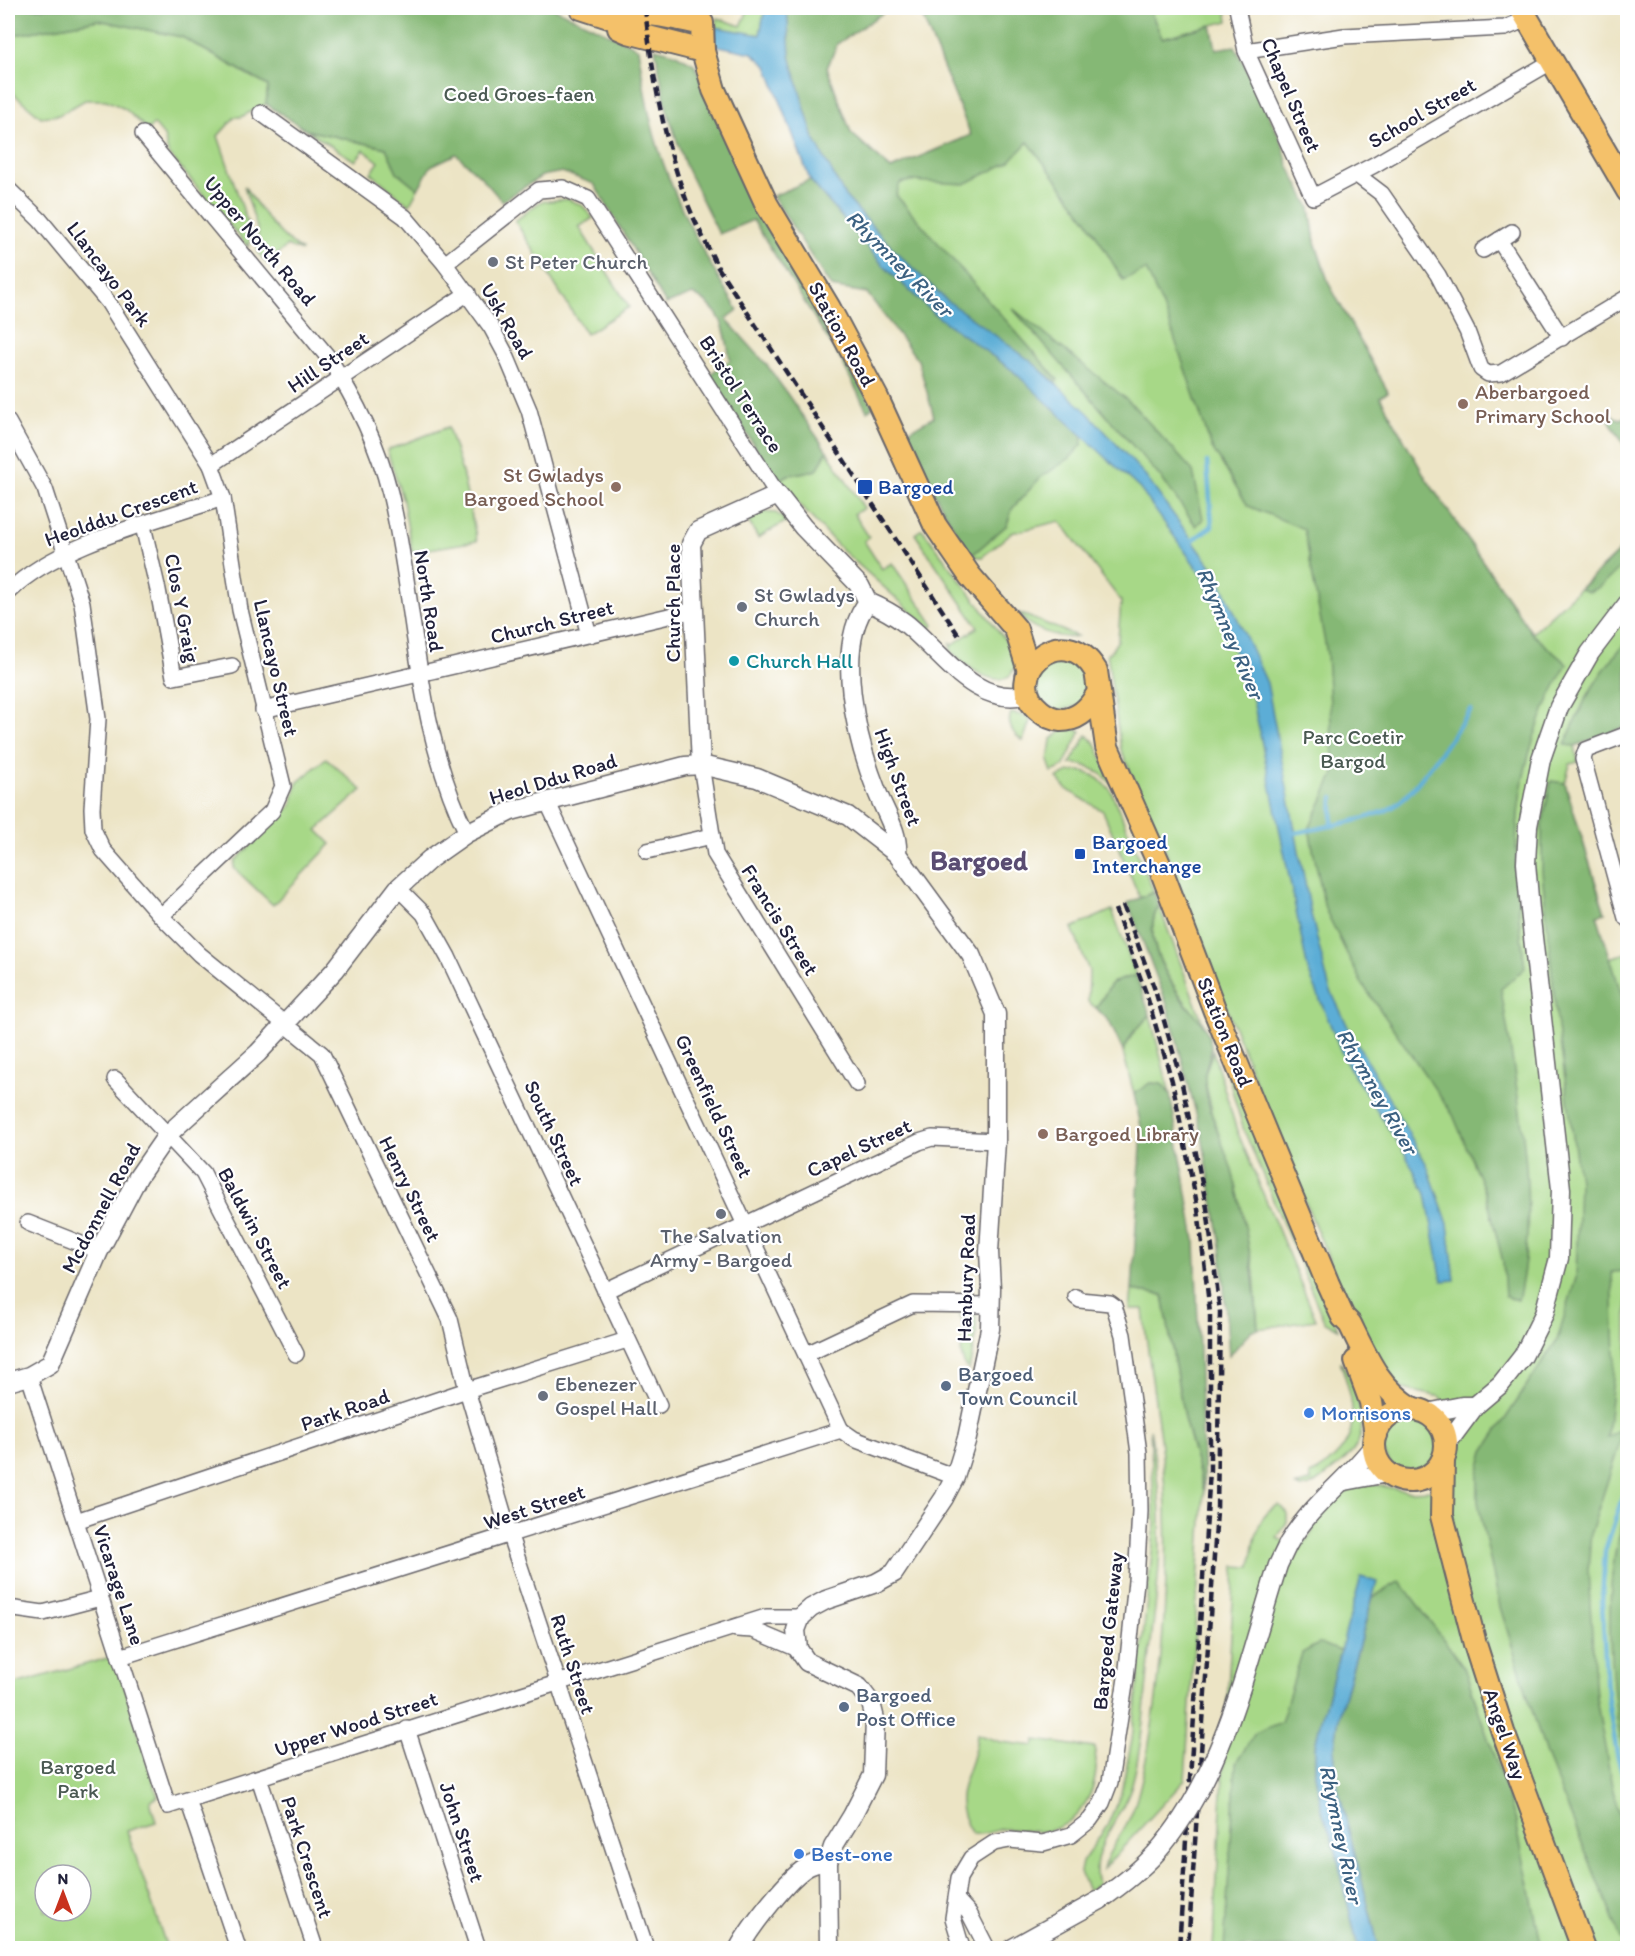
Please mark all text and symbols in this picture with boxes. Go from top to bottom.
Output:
street label: Chapel Street [1256,34,1327,156]
street label: School Street [1363,72,1480,153]
park label: Coed Groes-faen [443,81,595,106]
street label: Upper North Road [199,171,322,311]
water label: Rhymney River [840,204,961,324]
street label: Llancayo Park [62,216,157,331]
place label: St Peter Church [505,249,649,274]
marker: St Peter Church [486,255,500,269]
street label: Station Road [803,277,882,391]
street label: Usk Road [476,278,539,364]
street label: Hill Street [282,325,373,398]
street label: Bristol Terrace [694,330,789,457]
place label: Aberbargoed Primary School [1475,379,1611,428]
marker: Aberbargoed Primary School [1456,397,1470,411]
place label: St Gwladys Bargoed School [464,462,604,511]
street label: Heolddu Crescent [41,473,201,552]
place label: Bargoed [878,474,954,499]
marker: Bargoed [856,478,874,496]
marker: St Gwladys Bargoed School [609,480,623,494]
street label: Church Place [660,544,685,662]
street label: North Road [409,548,450,654]
street label: Clos Y Graig [160,551,205,665]
water label: Rhymney River [1191,563,1271,705]
place label: St Gwladys Church [754,582,855,631]
street label: Church Street [488,594,616,649]
street label: Llancayo Street [249,597,304,739]
marker: St Gwladys Church [735,600,749,614]
place label: Church Hall [746,648,853,673]
marker: Church Hall [727,654,741,668]
park label: Parc Coetir Bargod [1303,724,1404,773]
street label: High Street [869,725,928,829]
street label: Heol Ddu Road [486,747,620,810]
place label: Bargoed Interchange [1092,829,1202,878]
district label: Bargoed [930,844,1028,877]
marker: Bargoed Interchange [1073,847,1087,861]
street label: Francis Street [736,860,825,980]
street label: Station Road [1192,973,1259,1091]
water label: Rhymney River [1331,1024,1426,1161]
street label: Greenfield Street [670,1030,759,1182]
street label: South Street [519,1076,590,1190]
street label: Capel Street [803,1112,915,1183]
place label: Bargoed Library [1055,1121,1199,1146]
marker: Bargoed Library [1036,1127,1050,1141]
street label: Henry Street [374,1132,447,1246]
street label: Mcdonnell Road [56,1138,146,1277]
street label: Baldwin Street [213,1163,298,1293]
marker: The Salvation Army - Bargoed [714,1207,728,1221]
street label: Hanbury Road [951,1213,980,1342]
place label: The Salvation Army - Bargoed [650,1223,793,1272]
place label: Bargoed Town Council [958,1361,1078,1410]
place label: Ebenezer Gospel Hall [555,1371,658,1420]
marker: Bargoed Town Council [939,1379,953,1393]
street label: Park Road [297,1383,393,1436]
marker: Ebenezer Gospel Hall [536,1389,550,1403]
place label: Morrisons [1321,1400,1411,1425]
marker: Morrisons [1302,1406,1316,1420]
street label: West Street [480,1478,588,1535]
street label: Vicarage Lane [88,1521,151,1648]
street label: Bargoed Gateway [1087,1551,1128,1711]
street label: Ruth Street [546,1611,601,1717]
place label: Bargoed Post Office [856,1682,956,1731]
street label: Upper Wood Street [271,1685,441,1762]
street label: Angel Way [1478,1685,1533,1783]
marker: Bargoed Post Office [837,1700,851,1714]
park label: Bargoed Park [40,1754,116,1803]
water label: Rhymney River [1314,1763,1370,1908]
street label: John Street [435,1779,490,1885]
street label: Park Crescent [276,1793,339,1921]
place label: Best-one [811,1841,893,1866]
marker: Best-one [792,1847,806,1861]
north arrow [33,1863,93,1923]
text: N [58,1869,68,1888]

